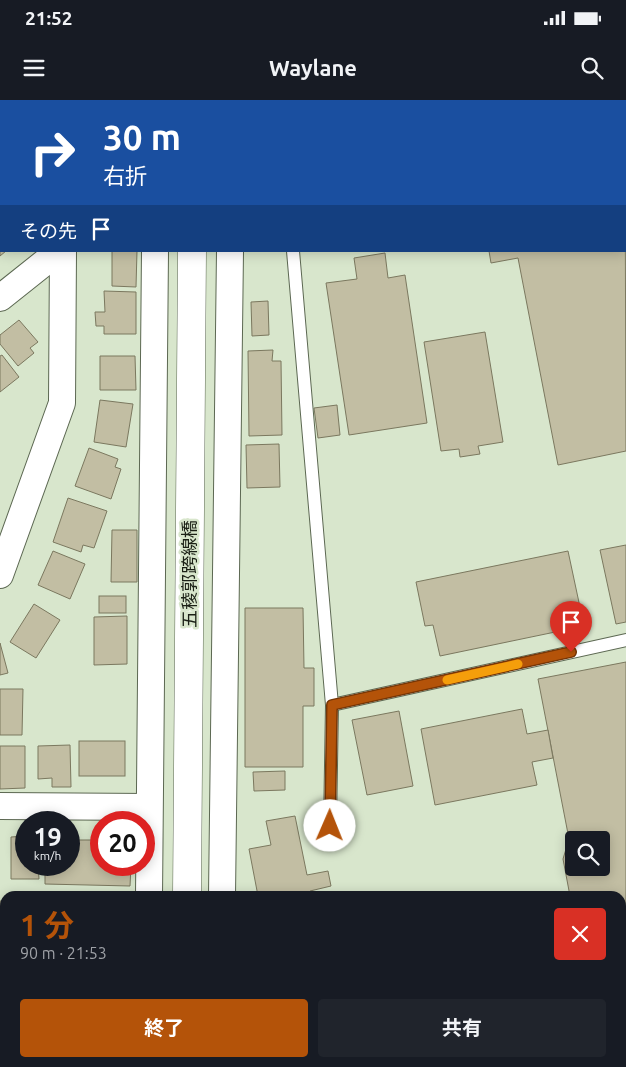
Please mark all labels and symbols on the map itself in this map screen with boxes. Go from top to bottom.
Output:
street label: 五稜郭跨線橋 [179,520,199,628]
pin [550,601,592,652]
position arrow [303,799,355,851]
speed limit sign: 20 [90,811,155,876]

